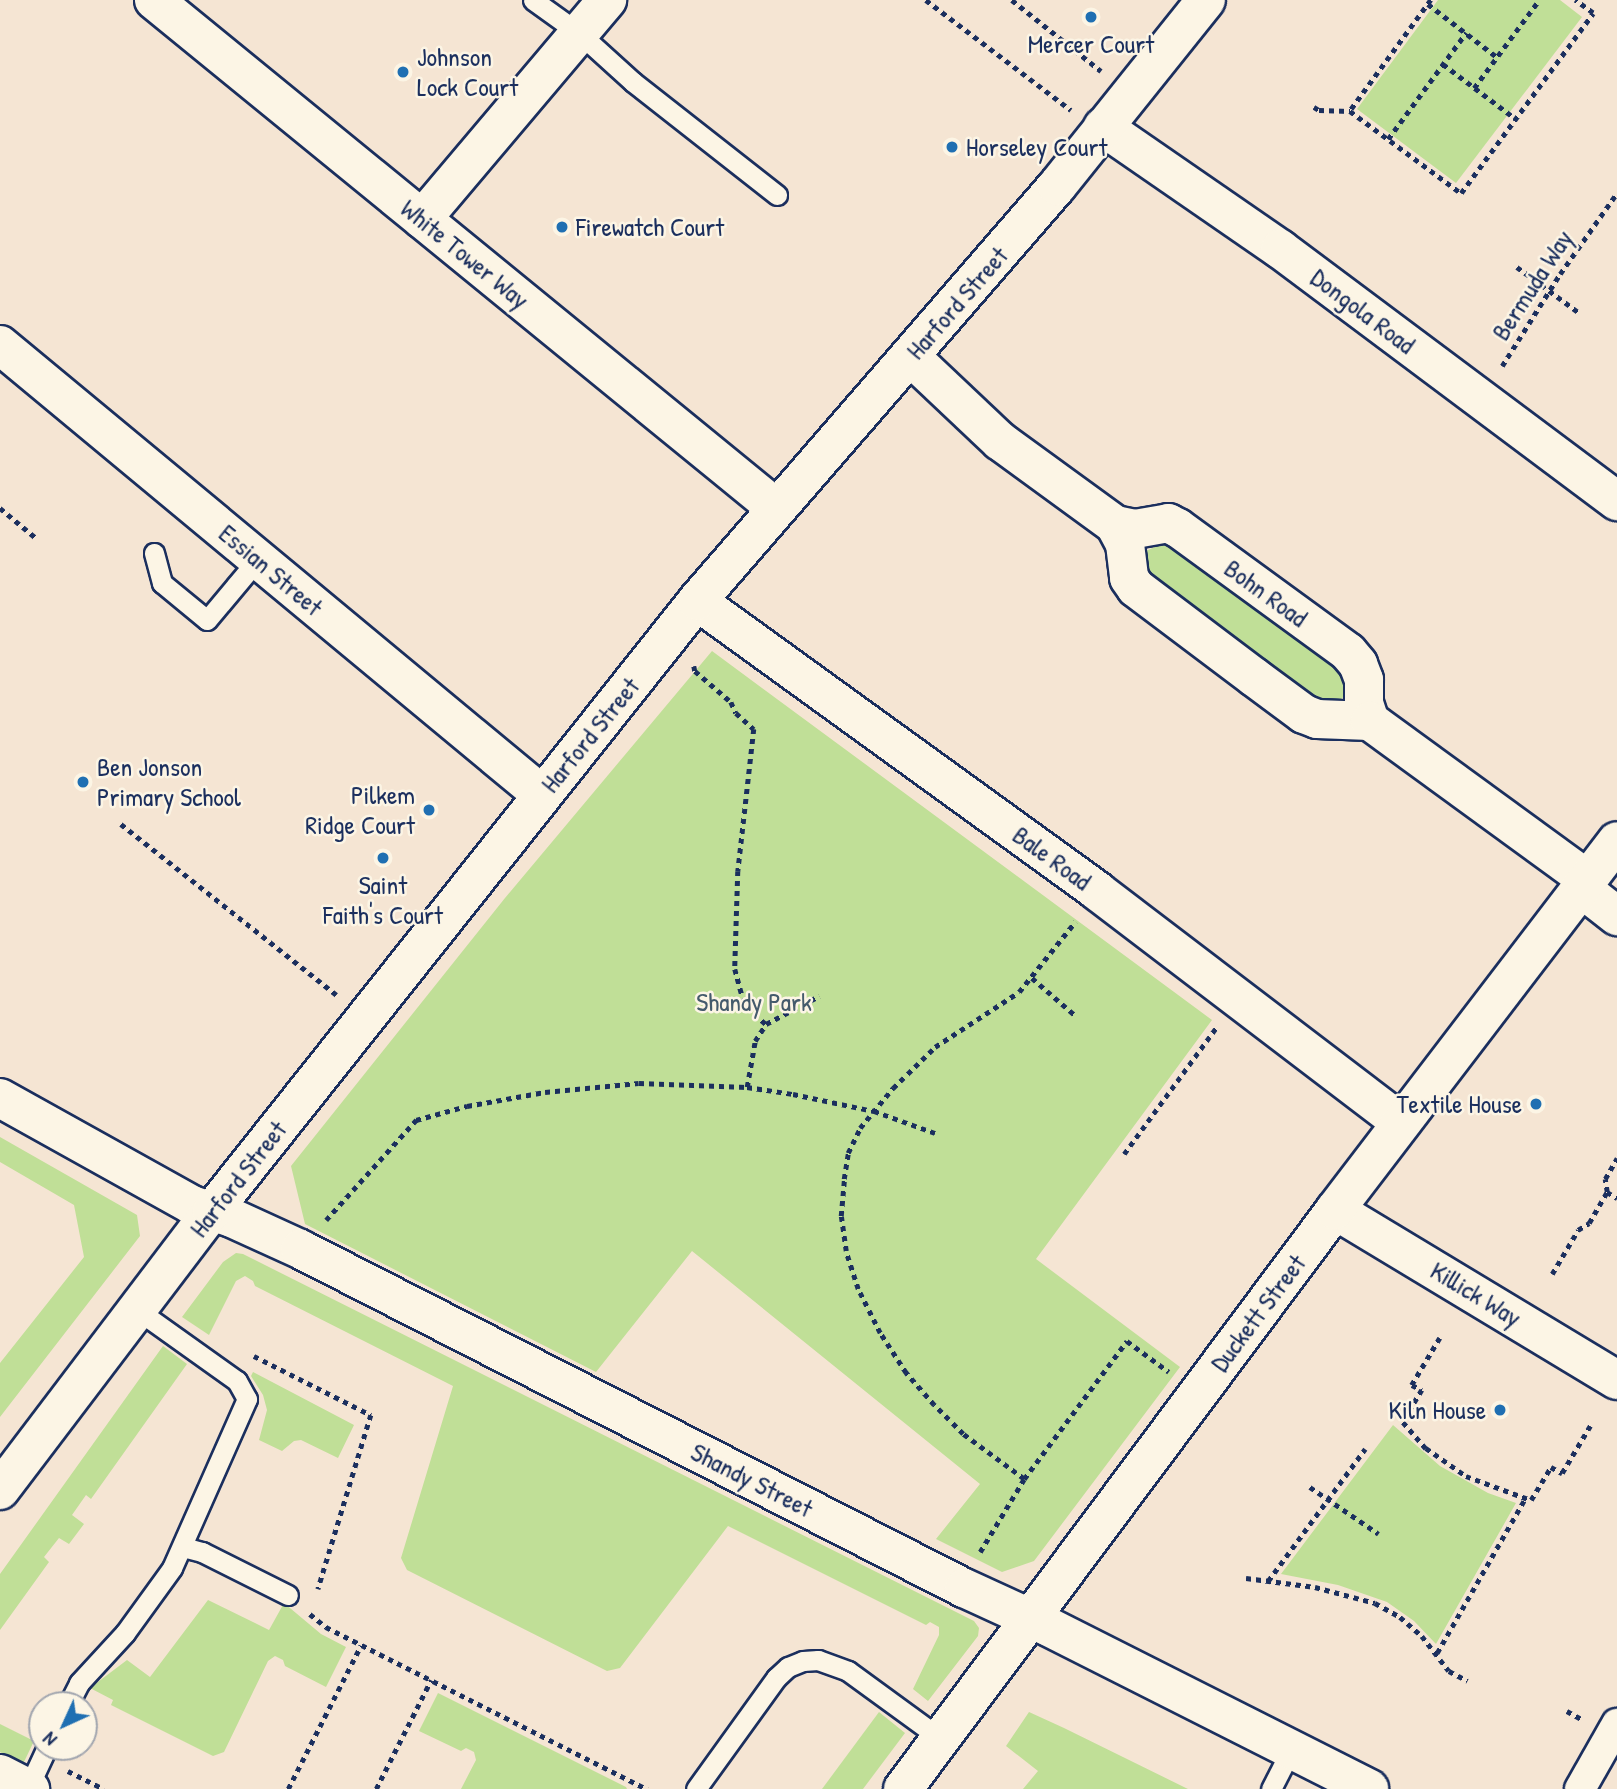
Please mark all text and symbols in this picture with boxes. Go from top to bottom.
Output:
marker: Mercer Court [1083,9,1099,25]
place label: Mercer Court [1028,28,1154,60]
place label: Johnson Lock Court [417,41,518,102]
marker: Johnson Lock Court [395,64,411,80]
place label: Horseley Court [966,131,1107,163]
marker: Horseley Court [944,139,960,155]
street label: White Tower Way [394,193,536,315]
place label: Firewatch Court [576,211,724,243]
marker: Firewatch Court [554,219,570,235]
street label: Bermuda Way [1485,224,1579,346]
street label: Harford Street [900,240,1014,366]
street label: Dongola Road [1305,262,1421,360]
street label: Essian Street [213,518,329,622]
street label: Bohn Road [1218,552,1314,634]
street label: Harford Street [534,671,646,799]
place label: Ben Jonson Primary School [97,751,241,812]
marker: Ben Jonson Primary School [75,774,91,790]
place label: Pilkem Ridge Court [305,779,415,840]
marker: Pilkem Ridge Court [421,802,437,818]
street label: Bale Road [1007,819,1097,897]
marker: Saint Faith's Court [375,850,391,866]
place label: Saint Faith's Court [323,869,443,931]
park label: Shandy Park [696,986,812,1018]
place label: Textile House [1396,1088,1522,1120]
marker: Textile House [1528,1096,1544,1112]
street label: Harford Street [183,1115,293,1243]
street label: Duckett Street [1204,1248,1312,1378]
street label: Killick Way [1425,1255,1527,1333]
place label: Kiln House [1389,1394,1486,1426]
marker: Kiln House [1492,1402,1508,1418]
street label: Shandy Street [686,1436,818,1524]
north arrow [28,1691,98,1761]
text: N [37,1727,62,1752]

